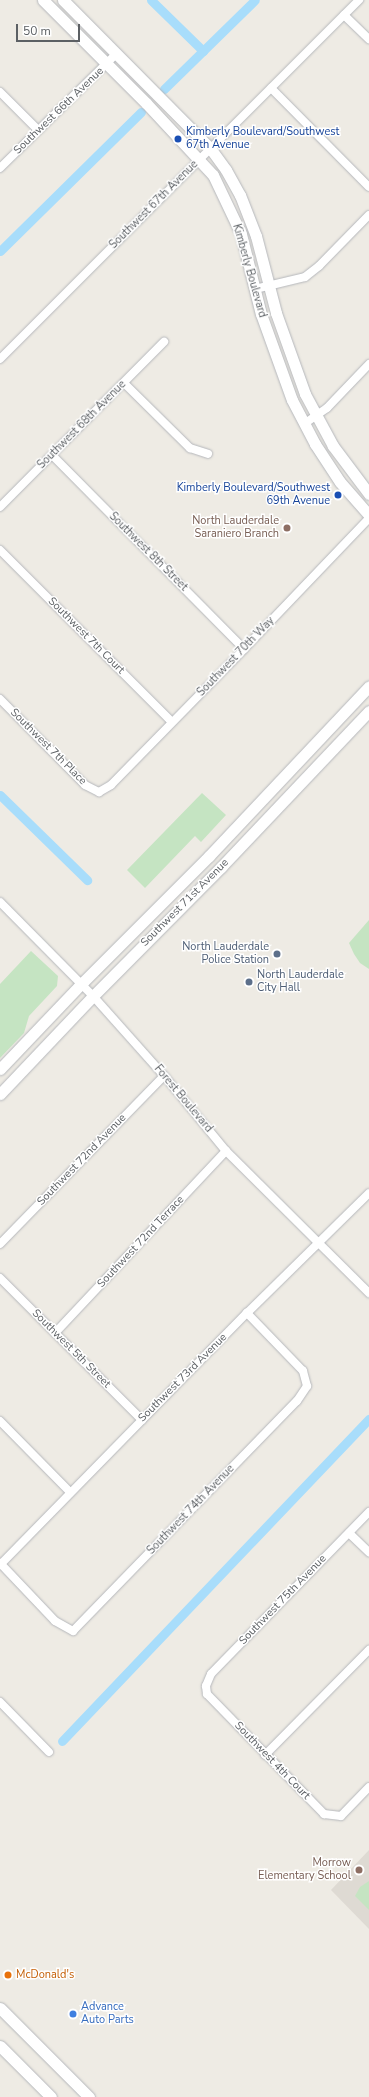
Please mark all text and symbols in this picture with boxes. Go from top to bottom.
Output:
scale bar [18,16,82,42]
text: 50 m [23,23,51,39]
street label: Southwest 66th Avenue [11,65,107,157]
place label: Kimberly Boulevard/Southwest 67th Avenue [186,126,339,152]
marker: Kimberly Boulevard/Southwest 67th Avenue [173,134,183,144]
street label: Southwest 67th Avenue [107,158,201,252]
street label: Kimberly Boulevard [229,223,269,319]
street label: Southwest 68th Avenue [35,378,129,472]
place label: Kimberly Boulevard/Southwest 69th Avenue [177,482,330,508]
marker: Kimberly Boulevard/Southwest 69th Avenue [333,490,343,500]
street label: Southwest 8th Street [106,510,190,594]
place label: North Lauderdale Saraniero Branch [192,515,279,541]
marker: North Lauderdale Saraniero Branch [282,523,292,533]
street label: Southwest 7th Court [45,595,127,677]
street label: Southwest 70th Way [195,615,277,699]
street label: Southwest 7th Place [7,706,89,788]
street label: Southwest 71st Avenue [138,856,232,950]
place label: North Lauderdale Police Station [182,941,269,967]
marker: North Lauderdale Police Station [272,949,282,959]
place label: North Lauderdale City Hall [257,969,344,995]
marker: North Lauderdale City Hall [244,977,254,987]
street label: Forest Boulevard [151,1063,215,1135]
street label: Southwest 72nd Avenue [35,1111,129,1209]
street label: Southwest 72nd Terrace [95,1193,187,1291]
street label: Southwest 5th Street [29,1307,113,1391]
street label: Southwest 73rd Avenue [136,1331,230,1425]
street label: Southwest 74th Avenue [145,1462,237,1558]
street label: Southwest 75th Avenue [237,1552,329,1648]
street label: Southwest 4th Court [231,1719,313,1803]
place label: Morrow Elementary School [258,1857,351,1883]
marker: Morrow Elementary School [354,1865,364,1875]
place label: McDonald's [16,1968,74,1982]
marker: McDonald's [3,1970,13,1980]
place label: Advance Auto Parts [81,2001,134,2027]
marker: Advance Auto Parts [68,2009,78,2019]

